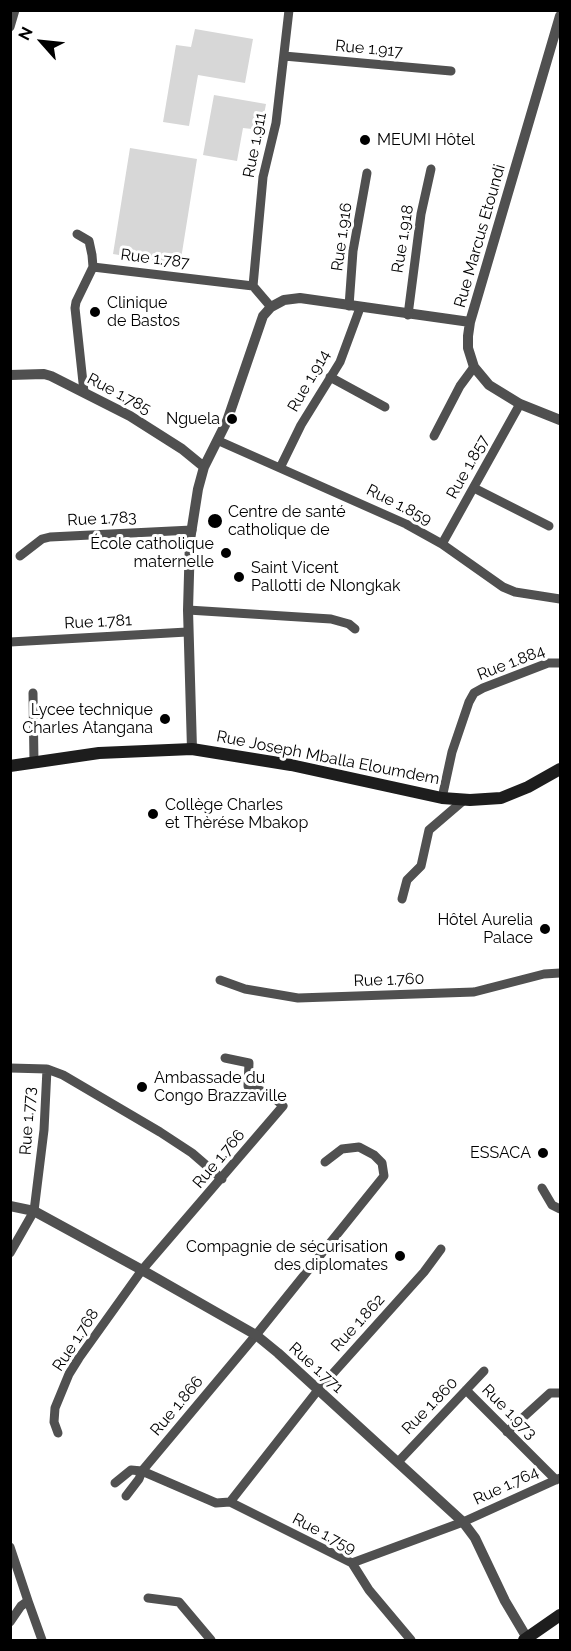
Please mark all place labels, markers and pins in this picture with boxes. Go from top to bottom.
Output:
place label: MEUMI Hôtel [377,130,475,150]
marker: MEUMI Hôtel [358,133,372,147]
place label: Clinique de Bastos [107,293,180,331]
marker: Clinique de Bastos [88,305,102,319]
place label: Nguela [166,409,220,429]
marker: Nguela [225,412,239,426]
place label: Centre de santé catholique de [228,502,346,540]
marker: Centre de santé catholique de [206,512,224,530]
place label: École catholique maternelle [90,534,214,572]
marker: École catholique maternelle [219,546,233,560]
place label: Saint Vicent Pallotti de Nlongkak [251,558,400,596]
marker: Saint Vicent Pallotti de Nlongkak [232,570,246,584]
place label: Lycee technique Charles Atangana [22,700,153,738]
marker: Lycee technique Charles Atangana [158,712,172,726]
place label: Collège Charles et Thèrése Mbakop [165,795,308,833]
marker: Collège Charles et Thèrése Mbakop [146,807,160,821]
place label: Hôtel Aurelia Palace [437,910,533,948]
marker: Hôtel Aurelia Palace [538,922,552,936]
place label: Ambassade du Congo Brazzaville [154,1068,287,1106]
marker: Ambassade du Congo Brazzaville [135,1080,149,1094]
place label: ESSACA [470,1143,531,1163]
marker: ESSACA [536,1146,550,1160]
place label: Compagnie de sécurisation des diplomates [186,1237,388,1275]
marker: Compagnie de sécurisation des diplomates [393,1249,407,1263]

